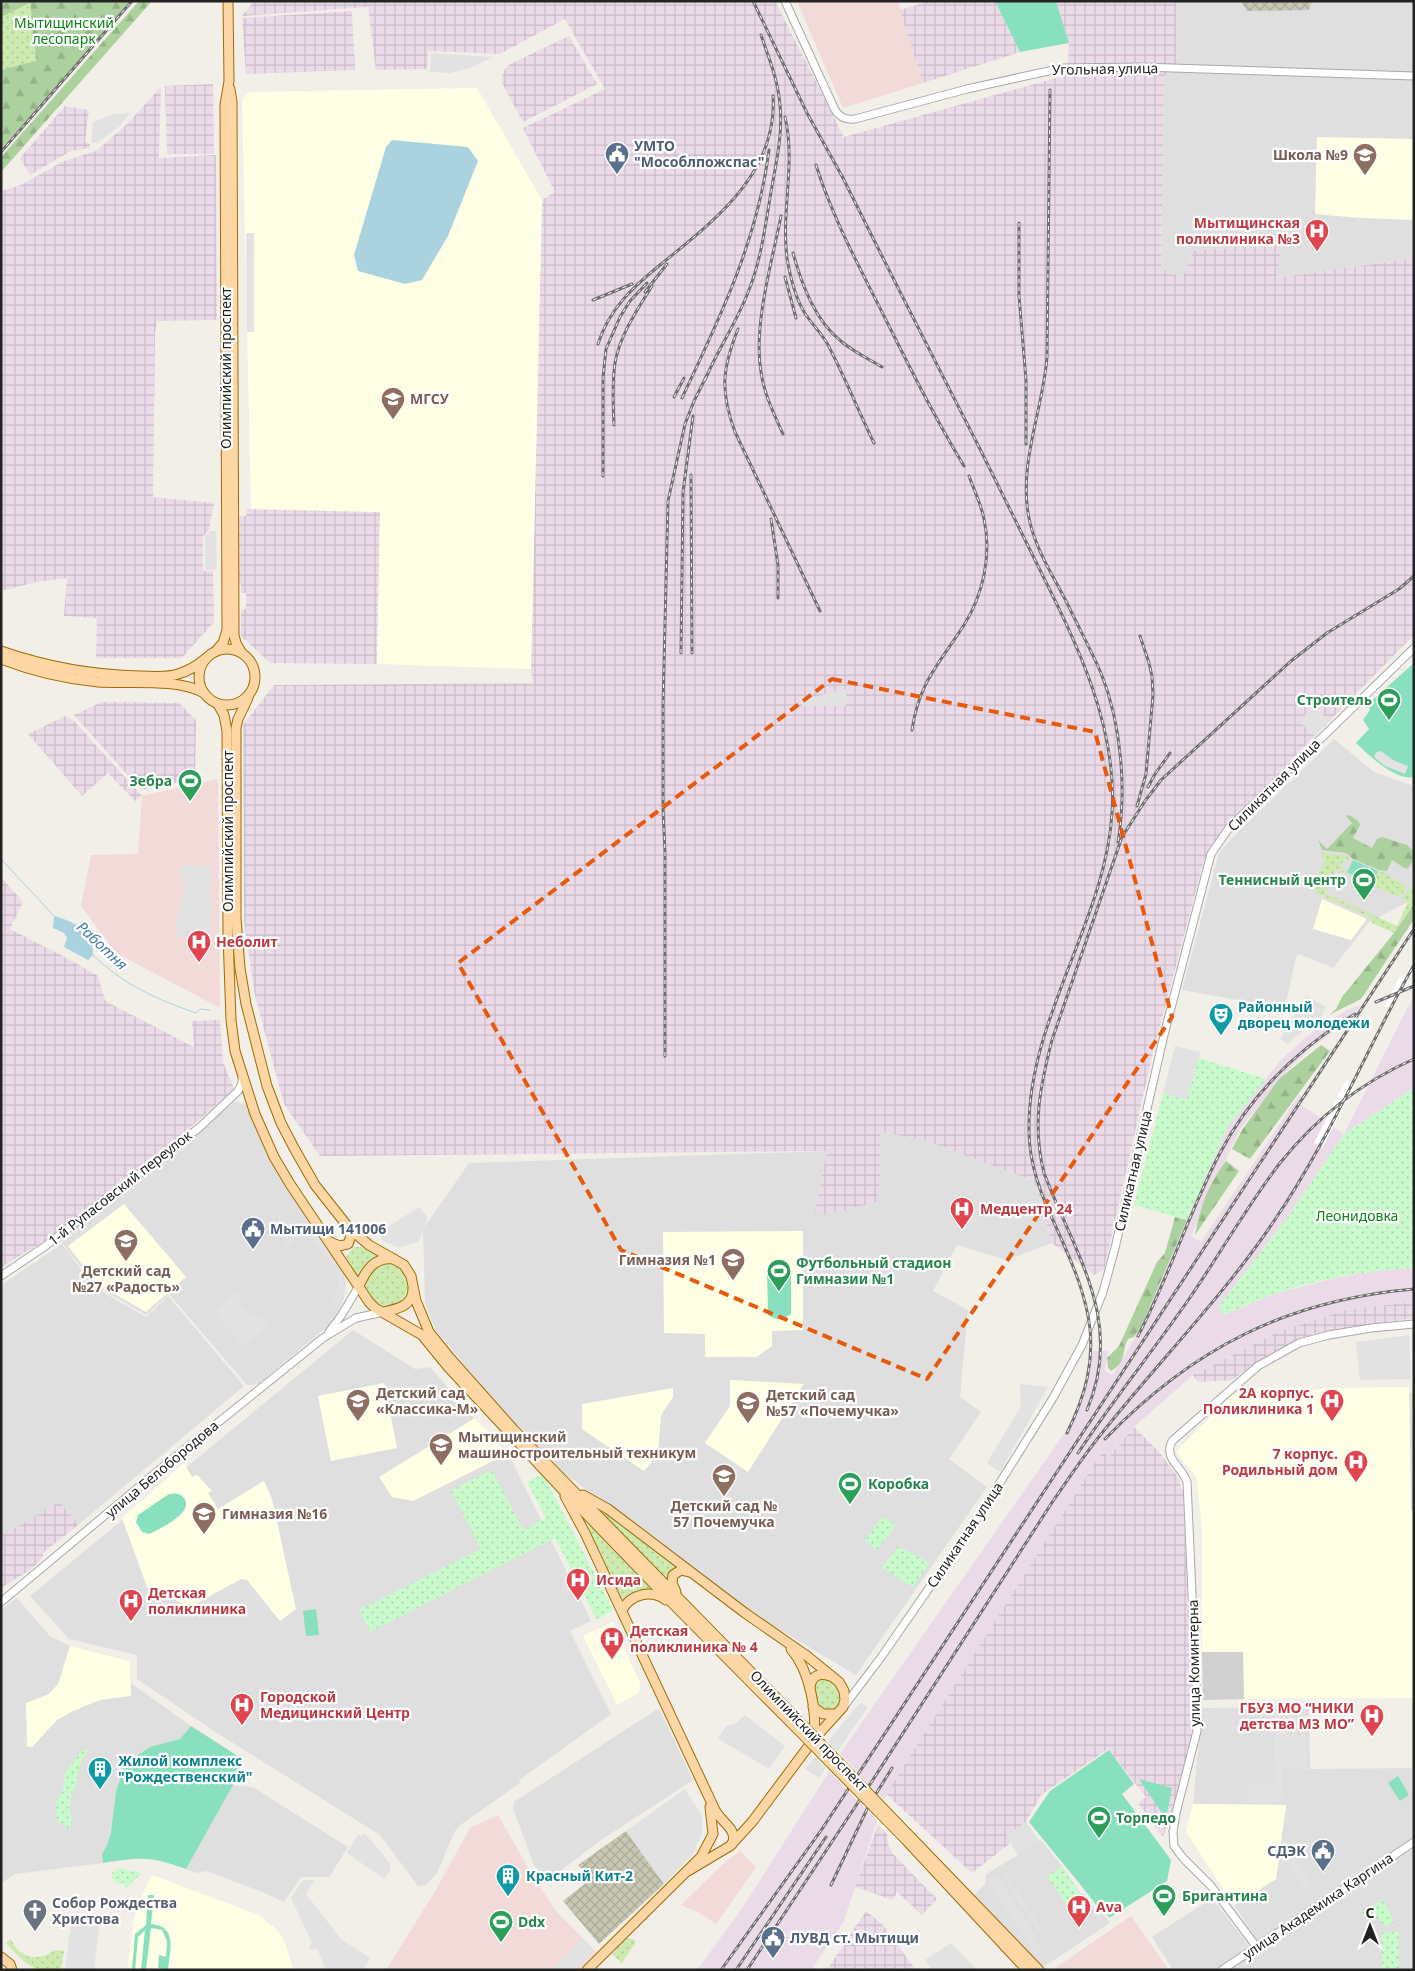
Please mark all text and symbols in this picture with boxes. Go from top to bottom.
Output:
park label: Мытищинский лесопарк [14,13,114,48]
street label: Угольная улица [1052,58,1158,79]
place label: УМТО "Мособлпожспас" [634,136,764,171]
public building icon: УМТО "Мособлпожспас" [604,141,630,175]
school or university icon: Школа №9 [1352,142,1378,176]
place label: Школа №9 [1273,145,1348,164]
place label: Мытищинская поликлиника №3 [1176,213,1300,248]
hospital icon: Мытищинская поликлиника №3 [1304,218,1330,252]
street label: Олимпийский проспект [216,287,235,449]
school or university icon: МГСУ [380,386,406,420]
place label: МГСУ [410,389,450,408]
sports icon: Строитель [1376,687,1402,721]
place label: Строитель [1297,690,1372,709]
street label: Силикатная улица [1223,734,1324,835]
street label: Олимпийский проспект [218,750,237,912]
sports icon: Зебра [177,768,203,802]
place label: Зебра [130,771,172,790]
sports icon: Теннисный центр [1351,867,1377,901]
place label: Теннисный центр [1219,870,1346,889]
water label: Работня [73,917,133,974]
hospital icon: Неболит [186,929,212,963]
place label: Неболит [216,932,278,951]
place label: Районный дворец молодежи [1238,997,1370,1032]
theatre icon: Районный дворец молодежи [1208,1002,1234,1036]
street label: Силикатная улица [1109,1108,1156,1233]
street label: 1-й Рупасовский переулок [44,1125,196,1250]
hospital icon: Медцентр 24 [949,1196,975,1230]
place label: Медцентр 24 [980,1199,1072,1218]
park label: Леонидовка [1316,1206,1398,1225]
public building icon: Мытищи 141006 [240,1216,266,1250]
place label: Мытищи 141006 [270,1219,386,1238]
school or university icon: Детский сад №27 «Радость» [113,1228,139,1262]
school or university icon: Гимназия №1 [720,1247,746,1281]
place label: Гимназия №1 [619,1250,716,1269]
place label: Футбольный стадион Гимназии №1 [796,1253,951,1288]
sports icon: Футбольный стадион Гимназии №1 [766,1258,792,1292]
place label: Детский сад №27 «Радость» [72,1261,181,1296]
place label: Детский сад «Классика-М» [376,1383,479,1418]
place label: 2А корпус. Поликлиника 1 [1203,1383,1314,1418]
place label: Детский сад №57 «Почемучка» [766,1385,899,1420]
school or university icon: Детский сад «Классика-М» [345,1388,371,1422]
hospital icon: 2А корпус. Поликлиника 1 [1319,1388,1345,1422]
school or university icon: Детский сад №57 «Почемучка» [735,1390,761,1424]
street label: улица Белобородова [101,1416,222,1522]
place label: Мытищинский машиностроительный техникум [458,1427,696,1462]
school or university icon: Мытищинский машиностроительный техникум [428,1432,454,1466]
place label: 7 корпус. Родильный дом [1222,1444,1338,1479]
hospital icon: 7 корпус. Родильный дом [1343,1449,1369,1483]
school or university icon: Детский сад № 57 Почемучка [711,1463,737,1497]
sports icon: Коробка [837,1471,863,1505]
place label: Коробка [868,1474,929,1493]
street label: Силикатная улица [922,1478,1007,1591]
place label: Детский сад № 57 Почемучка [671,1496,777,1531]
school or university icon: Гимназия №16 [191,1501,217,1535]
place label: Гимназия №16 [222,1504,327,1523]
hospital icon: Исида [565,1567,591,1601]
place label: Исида [596,1570,641,1589]
place label: Детская поликлиника [148,1583,246,1618]
hospital icon: Детская поликлиника [118,1588,144,1622]
street label: улица Коминтерна [1183,1599,1204,1727]
place label: Детская поликлиника № 4 [630,1621,758,1656]
hospital icon: Детская поликлиника № 4 [599,1626,625,1660]
street label: Олимпийский проспект [746,1666,873,1796]
place label: Городской Медицинский Центр [260,1687,410,1722]
hospital icon: Городской Медицинский Центр [229,1692,255,1726]
place label: ГБУЗ МО “НИКИ детства МЗ МО” [1239,1698,1355,1733]
hospital icon: ГБУЗ МО “НИКИ детства МЗ МО” [1359,1703,1385,1737]
place label: Жилой комплекс "Рождественский" [118,1751,253,1786]
building icon: Жилой комплекс "Рождественский" [87,1756,113,1790]
sports icon: Торпедо [1086,1805,1112,1839]
place label: Торпедо [1116,1808,1176,1827]
public building icon: СДЭК [1310,1838,1336,1872]
place label: СДЭК [1267,1841,1306,1860]
street label: улица Академика Каргина [1239,1848,1397,1963]
building icon: Красный Кит-2 [495,1863,521,1897]
place label: Красный Кит-2 [526,1866,633,1885]
sports icon: Бригантина [1151,1883,1177,1917]
place label: Бригантина [1182,1886,1268,1905]
place label: Собор Рождества Христова [52,1893,177,1928]
hospital icon: Ava [1066,1894,1092,1928]
place label: Ava [1096,1897,1122,1916]
church icon: Собор Рождества Христова [22,1898,48,1932]
north arrow [1345,1901,1395,1951]
text: С [1365,1903,1375,1922]
sports icon: Ddx [488,1909,514,1943]
place label: Ddx [518,1912,546,1931]
public building icon: ЛУВД ст. Мытищи [760,1925,786,1959]
place label: ЛУВД ст. Мытищи [790,1928,919,1947]

